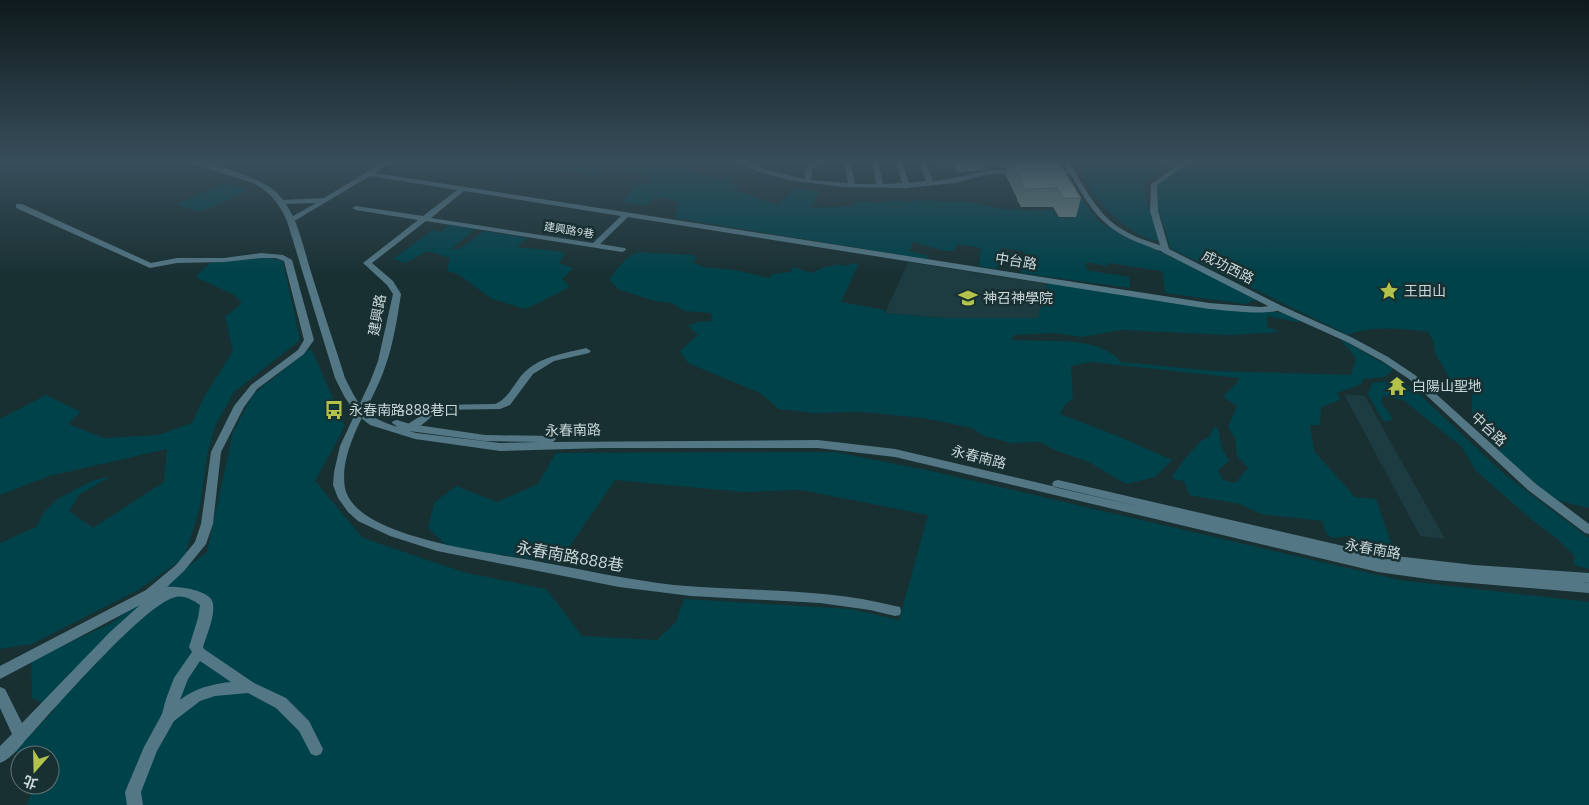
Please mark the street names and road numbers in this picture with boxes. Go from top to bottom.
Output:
street label: 建興路9巷 [543,219,595,241]
street label: 成功西路 [1199,246,1257,288]
street label: 中台路 [994,249,1038,273]
street label: 建興路 [364,293,390,337]
street label: 中台路 [1468,408,1510,450]
street label: 永春南路 [545,421,601,439]
street label: 永春南路 [950,441,1008,473]
street label: 永春南路 [1344,535,1402,563]
street label: 永春南路888巷 [515,537,625,575]

